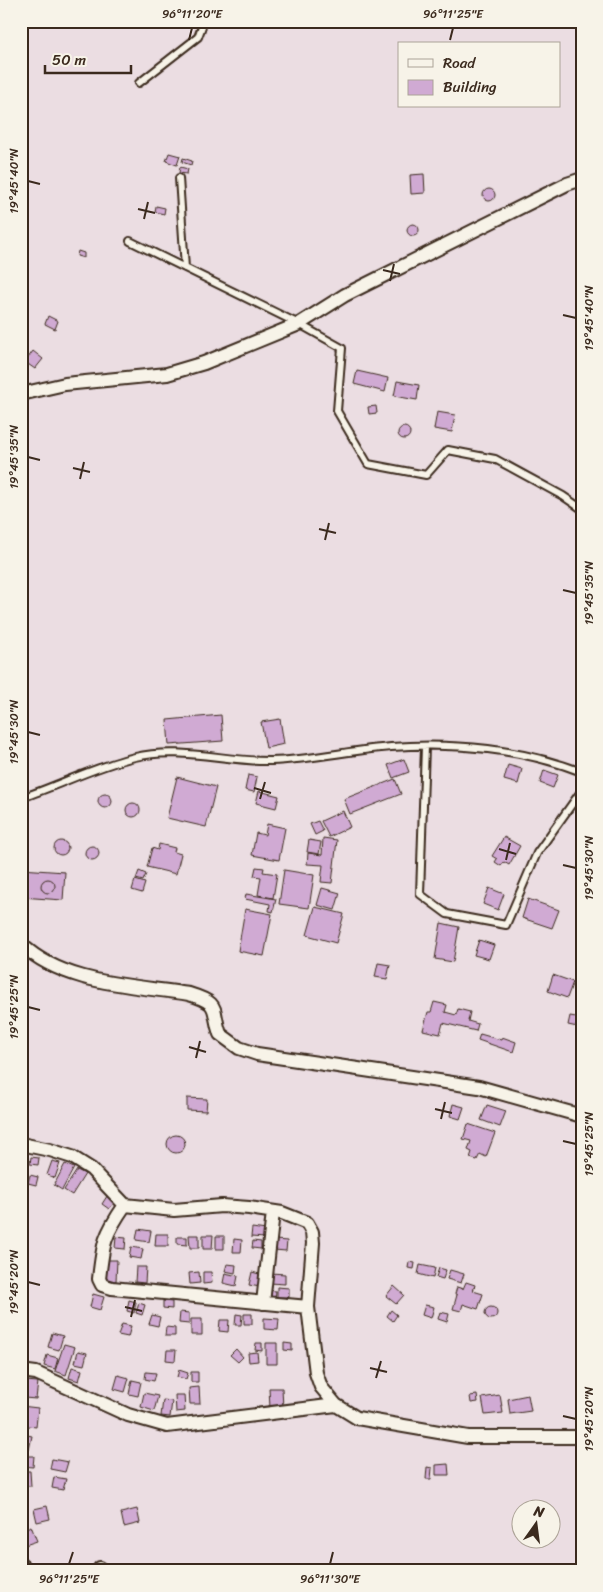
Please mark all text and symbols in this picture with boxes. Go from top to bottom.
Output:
text: 96°11'20"E [162,3,223,25]
text: 96°11'25"E [423,3,484,25]
scale bar [45,42,131,74]
legend [398,42,560,108]
text: 50 m [52,47,87,73]
text: Road [443,50,476,76]
text: Building [443,74,497,100]
text: 19°45'40"N [3,148,25,214]
text: 19°45'40"N [578,285,600,351]
text: 19°45'35"N [3,424,25,489]
text: 19°45'35"N [578,560,600,625]
text: 19°45'30"N [3,699,25,764]
text: 19°45'30"N [578,835,600,900]
text: 19°45'25"N [3,974,25,1039]
text: 19°45'25"N [578,1111,600,1176]
text: 19°45'20"N [3,1249,25,1314]
text: 19°45'20"N [578,1386,600,1451]
text: N [530,1498,547,1525]
north arrow [510,1500,560,1550]
text: 96°11'25"E [39,1568,100,1590]
text: 96°11'30"E [300,1568,361,1590]

